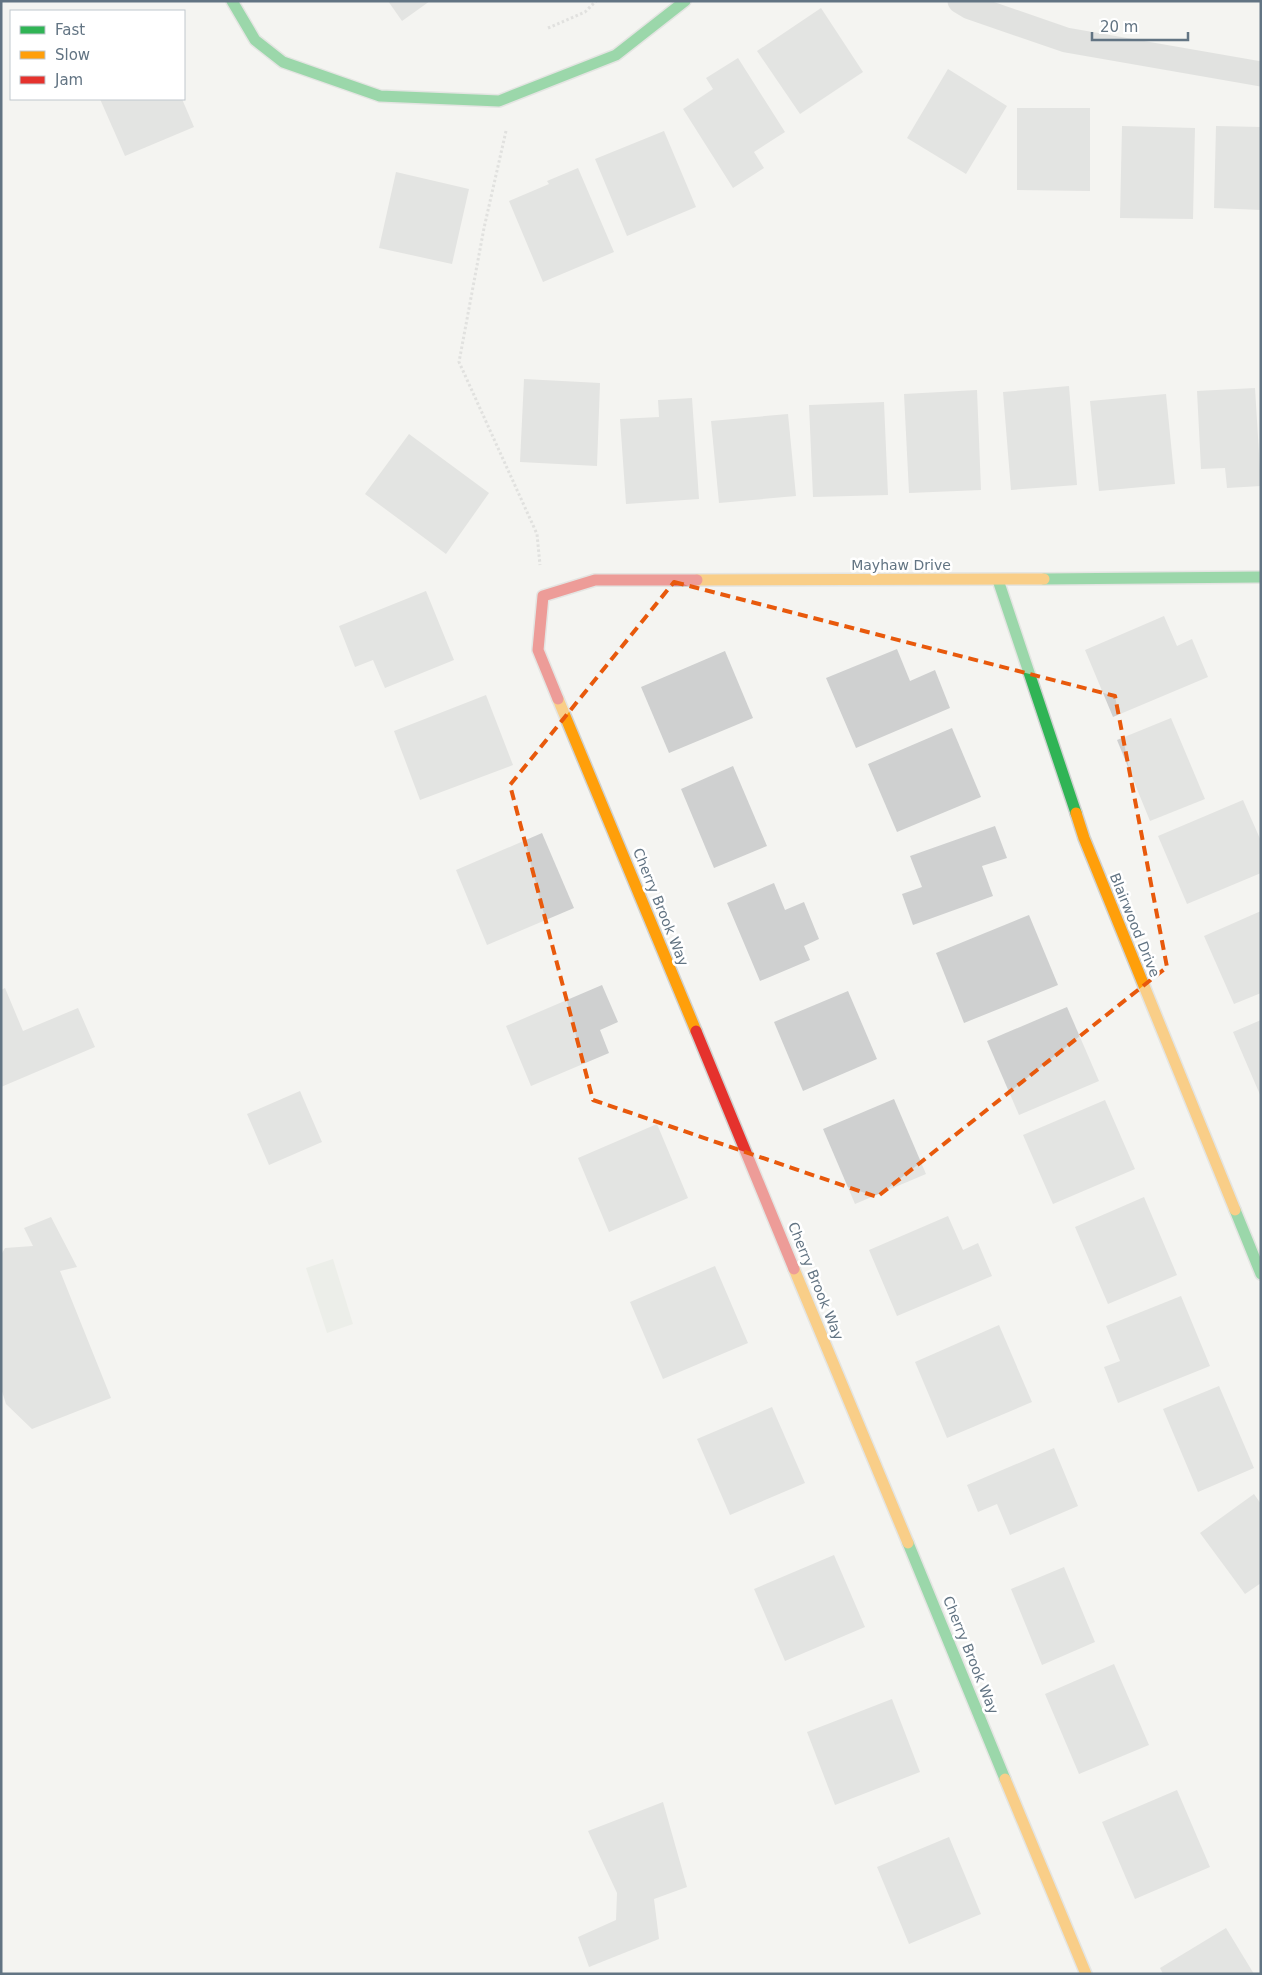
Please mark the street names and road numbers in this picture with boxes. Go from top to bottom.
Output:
street label: Mayhaw Drive [851,557,951,573]
street label: Cherry Brook Way [630,846,692,968]
street label: Blairwood Drive [1107,871,1163,979]
street label: Cherry Brook Way [785,1220,847,1342]
street label: Cherry Brook Way [940,1594,1002,1716]

